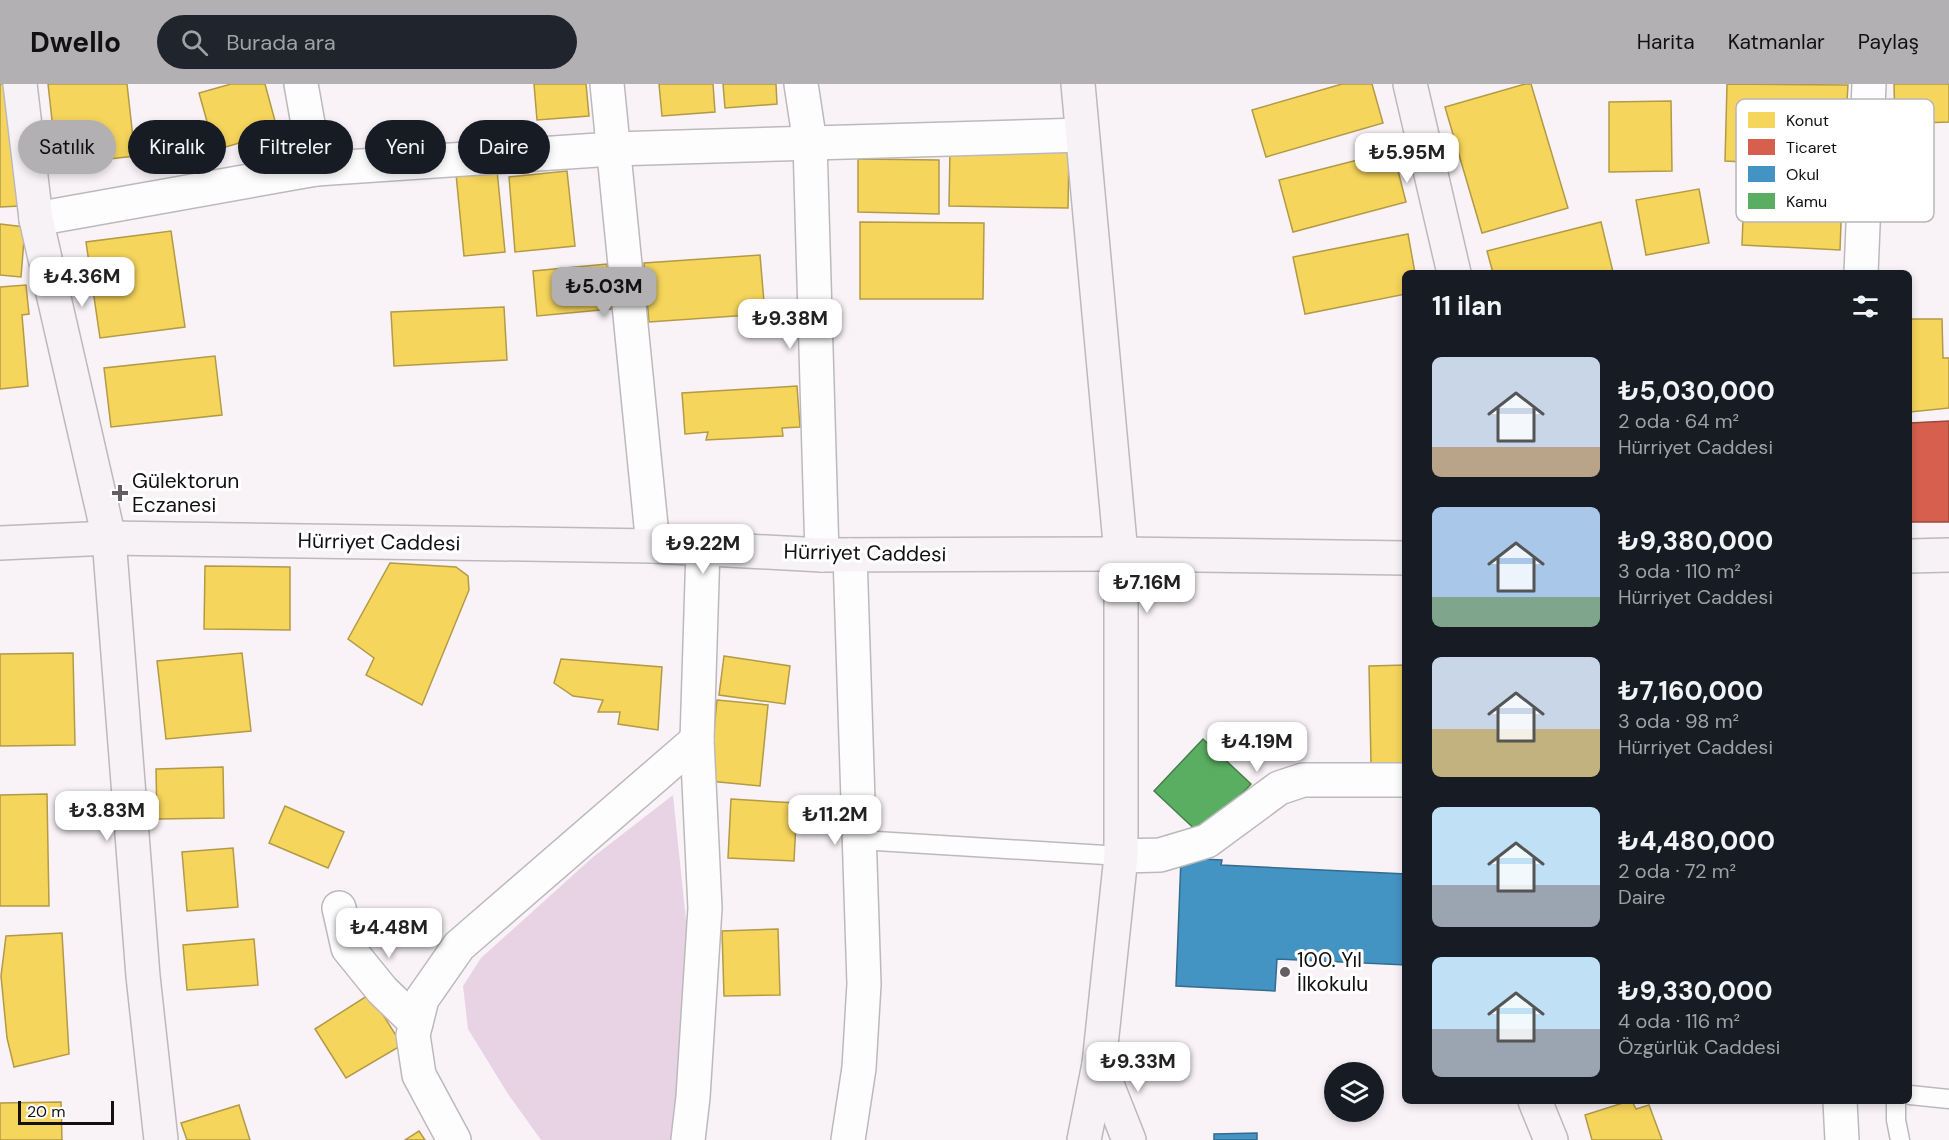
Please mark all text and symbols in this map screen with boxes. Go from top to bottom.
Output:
search box [157,15,577,69]
text: Dwello [30,24,121,61]
icon: search [178,26,211,59]
text: Burada ara [226,28,336,57]
text: Harita [1637,28,1695,56]
text: Katmanlar [1728,28,1825,56]
text: Paylaş [1858,28,1919,56]
legend [1736,99,1934,222]
text: Konut [1786,110,1829,131]
chip: Satılık [18,120,116,174]
chip: Kiralık [128,120,226,174]
chip: Filtreler [238,120,353,174]
chip: Yeni [365,120,446,174]
chip: Daire [458,120,550,174]
pin: ₺5.95M [1358,133,1456,184]
text: Ticaret [1786,137,1837,158]
text: ₺5.95M [1369,139,1445,165]
text: Okul [1786,164,1819,185]
text: Kamu [1786,191,1827,212]
pin: ₺4.36M [33,257,131,308]
text: ₺4.36M [43,263,121,289]
pin: ₺5.03M [555,267,653,318]
text: ₺5.03M [565,273,643,299]
text: 11 ilan [1432,289,1502,323]
icon: filters [1849,290,1882,323]
pin: ₺9.38M [741,299,839,350]
text: ₺9.38M [752,305,828,331]
text: ₺5,030,000 [1618,374,1775,408]
icon: home [1480,381,1552,453]
text: 2 oda · 64 m² [1618,408,1739,434]
text: Hürriyet Caddesi [1618,434,1773,460]
place label: Gülektorun Eczanesi [132,467,239,519]
marker: Gülektorun Eczanesi [113,486,127,500]
pin: ₺9.22M [654,524,752,575]
text: ₺9,380,000 [1618,524,1773,558]
street label: Hürriyet Caddesi [297,527,461,557]
text: ₺9.22M [666,530,740,556]
icon: home [1480,531,1552,603]
street label: Hürriyet Caddesi [783,538,947,568]
text: 3 oda · 110 m² [1618,558,1741,584]
pin: ₺7.16M [1098,563,1196,614]
text: ₺7.16M [1113,569,1181,595]
text: Hürriyet Caddesi [1618,584,1773,610]
text: ₺7,160,000 [1618,674,1763,708]
icon: home [1480,681,1552,753]
text: 3 oda · 98 m² [1618,708,1739,734]
pin: ₺4.19M [1208,722,1306,773]
text: ₺4.19M [1221,728,1293,754]
text: Hürriyet Caddesi [1618,734,1773,760]
pin: ₺3.83M [58,791,156,842]
pin: ₺11.2M [786,795,884,846]
text: ₺3.83M [69,797,145,823]
text: ₺11.2M [802,801,868,827]
text: ₺4,480,000 [1618,824,1775,858]
icon: home [1480,831,1552,903]
text: 2 oda · 72 m² [1618,858,1736,884]
text: Daire [1618,884,1665,910]
pin: ₺4.48M [340,908,438,959]
text: ₺4.48M [350,914,428,940]
place label: 100. Yıl İlkokulu [1297,946,1368,998]
marker: 100. Yıl İlkokulu [1278,965,1292,979]
text: ₺9,330,000 [1618,974,1773,1008]
icon: home [1480,981,1552,1053]
text: 4 oda · 116 m² [1618,1008,1740,1034]
text: Özgürlük Caddesi [1618,1034,1780,1060]
pin: ₺9.33M [1089,1042,1187,1093]
text: ₺9.33M [1100,1048,1176,1074]
map controls [1324,1062,1384,1122]
button: layers [1324,1062,1384,1122]
scale bar [18,1098,114,1126]
text: 20 m [27,1101,66,1122]

